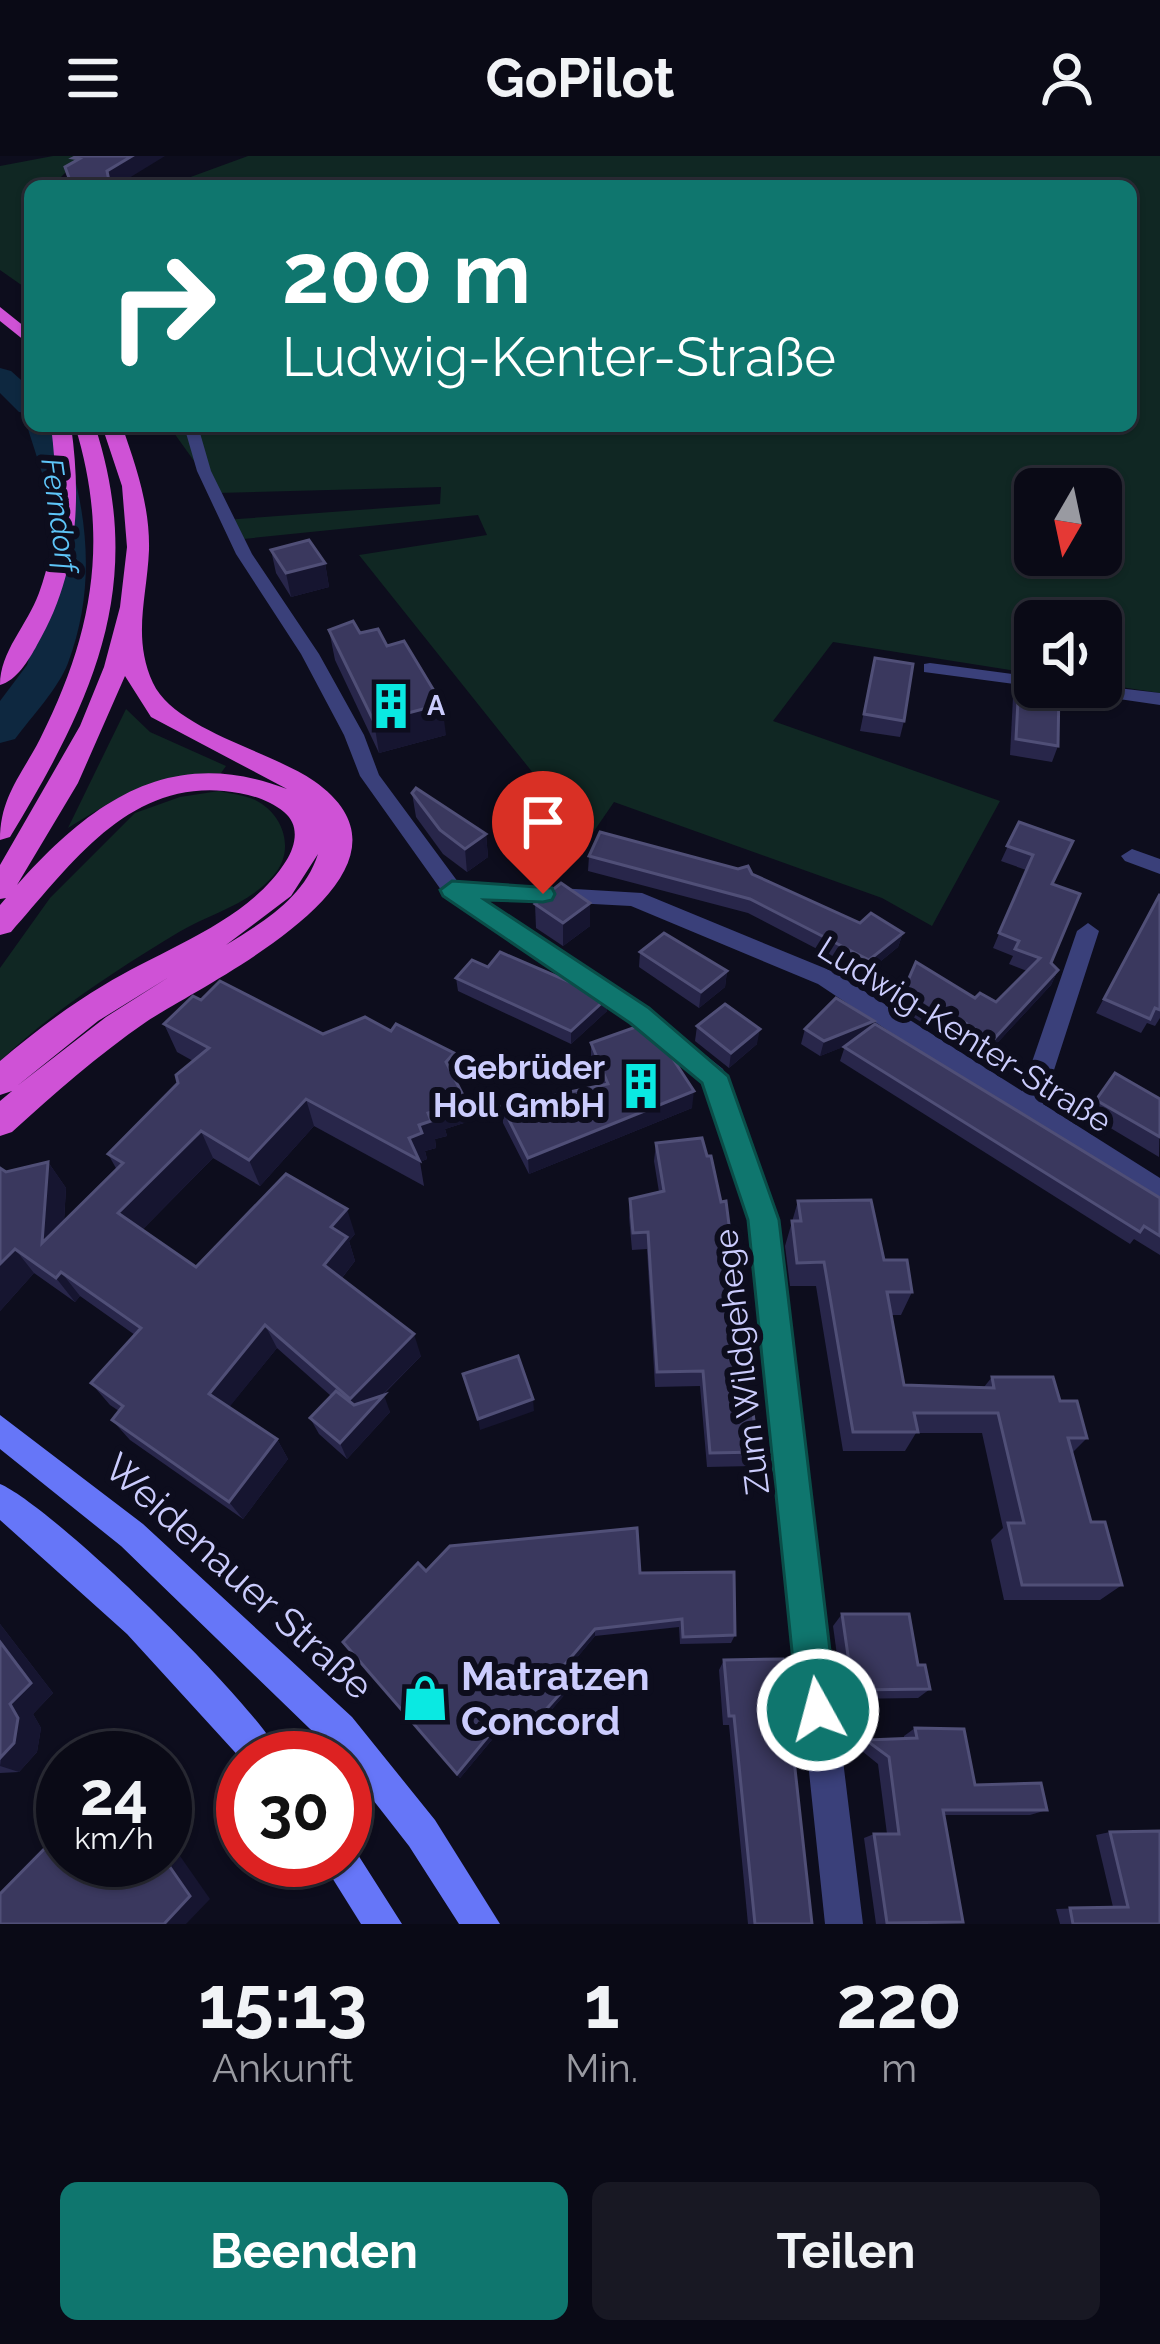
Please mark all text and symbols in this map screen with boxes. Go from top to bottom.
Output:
icon: menu [60,45,126,111]
icon: person [1034,45,1100,111]
text: GoPilot [486,46,674,110]
text: 200 m [282,224,531,323]
icon: right [84,228,240,384]
text: Ludwig-Kenter-Straße [282,325,836,389]
water label: Ferndorf [34,456,85,577]
north arrow [1014,468,1122,576]
map controls [1014,468,1122,708]
button: sound [1014,600,1122,708]
building icon: A [366,681,416,731]
place label: A [427,690,446,721]
pin [492,771,594,894]
icon: arrive [510,789,576,855]
street label: Ludwig-Kenter-Straße [811,928,1119,1141]
place label: Gebrüder Holl GmbH [433,1048,605,1125]
building icon: Gebrüder Holl GmbH [616,1061,666,1111]
street label: Zum Wildgehege [706,1227,777,1497]
street label: Weidenauer Straße [95,1443,383,1709]
position arrow [755,1647,881,1773]
place label: Matratzen Concord [461,1653,650,1744]
shop icon: Matratzen Concord [400,1673,450,1723]
speed limit sign: 30 [216,1731,372,1887]
text: 24 [80,1759,148,1829]
text: km/h [74,1821,154,1856]
text: 15:13 [198,1960,367,2045]
text: 1 [584,1960,620,2045]
text: 220 [836,1960,962,2045]
text: Ankunft [212,2045,353,2091]
text: Min. [565,2045,638,2091]
text: m [881,2045,917,2091]
button: Beenden [60,2182,568,2320]
button: Teilen [592,2182,1100,2320]

